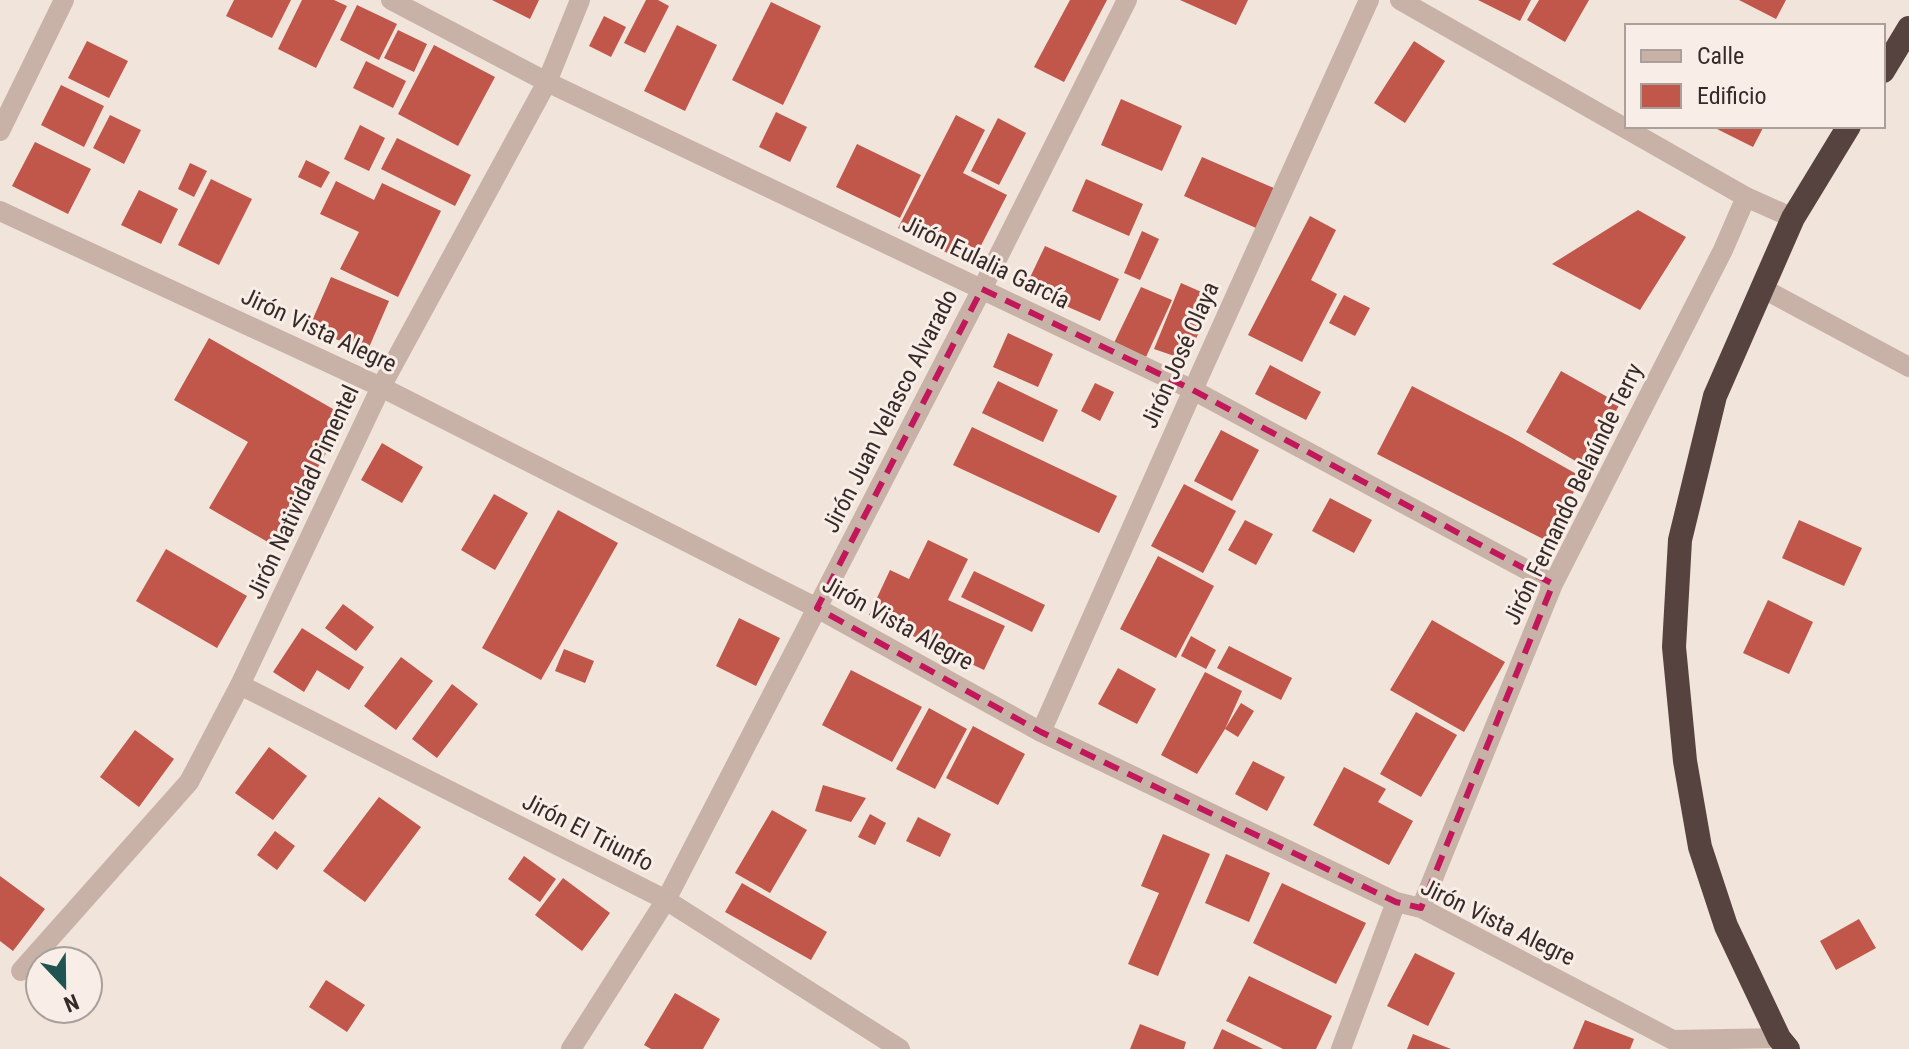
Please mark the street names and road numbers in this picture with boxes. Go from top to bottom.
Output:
street label: Jirón Eulalia García [898,209,1074,315]
street label: Jirón José Olaya [1135,277,1225,433]
street label: Jirón Vista Alegre [237,282,401,378]
street label: Jirón Juan Velasco Alvarado [816,285,964,537]
street label: Jirón Fernando Belaúnde Terry [1497,359,1649,629]
street label: Jirón Natividad Pimentel [241,381,365,603]
street label: Jirón Vista Alegre [818,570,978,676]
street label: Jirón El Triunfo [518,787,658,877]
street label: Jirón Vista Alegre [1416,873,1580,971]

